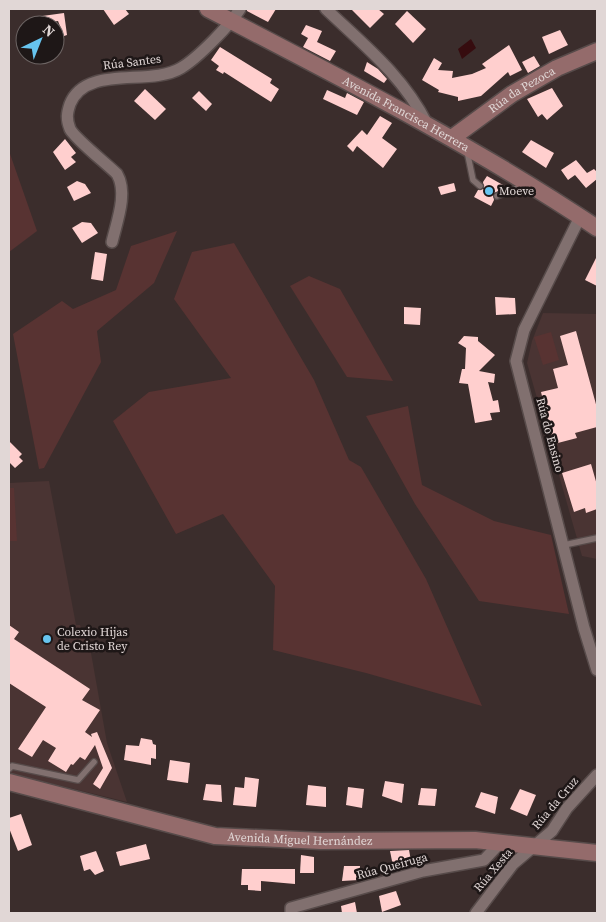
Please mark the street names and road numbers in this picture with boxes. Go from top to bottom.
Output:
street label: Rúa Santes [102,51,162,73]
street label: Rúa da Pezoca [485,62,559,117]
street label: Avenida Francisca Herrera [340,73,473,156]
street label: Rúa do Ensino [532,396,568,475]
street label: Rúa da Cruz [528,773,582,833]
street label: Avenida Miguel Hernández [227,829,373,849]
street label: Rúa Xesta [470,844,517,895]
street label: Rúa Queiruga [355,849,430,883]

